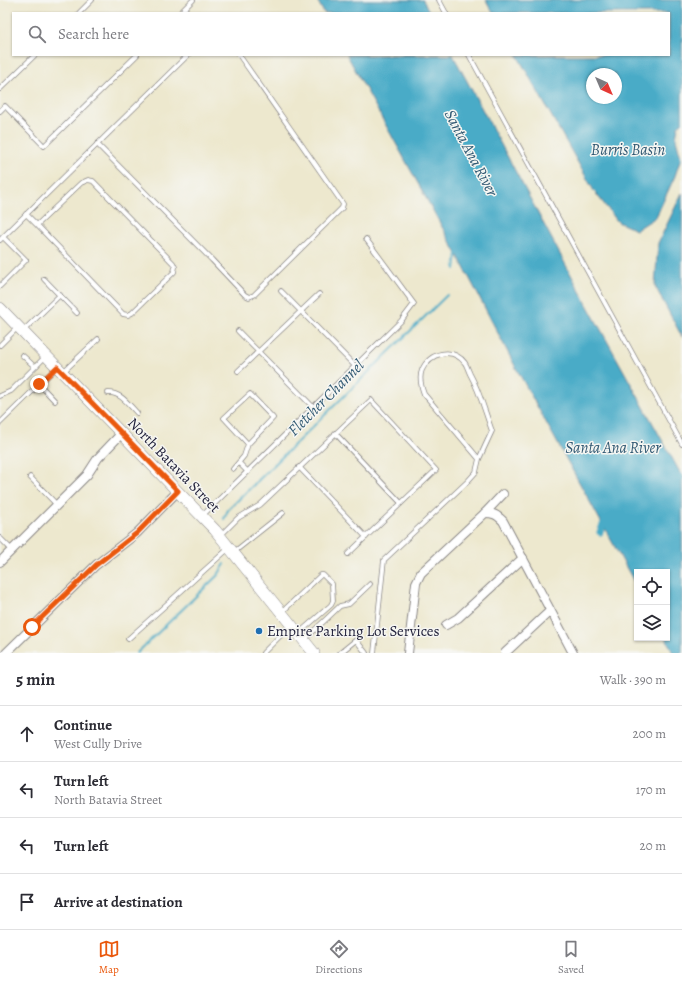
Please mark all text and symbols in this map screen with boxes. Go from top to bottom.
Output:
search box [12,12,670,56]
icon: search [26,23,48,45]
text: Search here [58,24,129,44]
north arrow [586,68,622,104]
water label: Santa Ana River [439,106,503,201]
water label: Burris Basin [591,139,665,161]
water label: Fletcher Channel [283,355,369,441]
route end [30,375,48,393]
street label: North Batavia Street [123,413,225,517]
water label: Santa Ana River [565,437,661,459]
map controls [634,569,670,641]
button: locate [634,569,670,605]
button: layers [634,605,670,641]
route start [23,618,41,636]
place label: Empire Parking Lot Services [267,621,440,641]
marker: Empire Parking Lot Services [254,626,264,636]
text: 5 min [16,668,55,691]
text: Walk · 390 m [600,671,666,688]
text: Continue [54,715,112,735]
icon: ahead [16,723,38,745]
text: 200 m [633,725,666,742]
text: West Cully Drive [54,735,142,752]
text: Turn left [54,771,109,791]
icon: left [16,779,38,801]
text: 170 m [636,781,666,798]
text: North Batavia Street [54,791,162,808]
icon: left [16,835,38,857]
text: Turn left [54,836,109,856]
text: 20 m [640,837,666,854]
icon: arrive [16,891,38,913]
text: Arrive at destination [54,892,183,912]
tab: Map [98,938,120,977]
tab: Directions [315,938,363,977]
tab: Saved [558,938,584,977]

